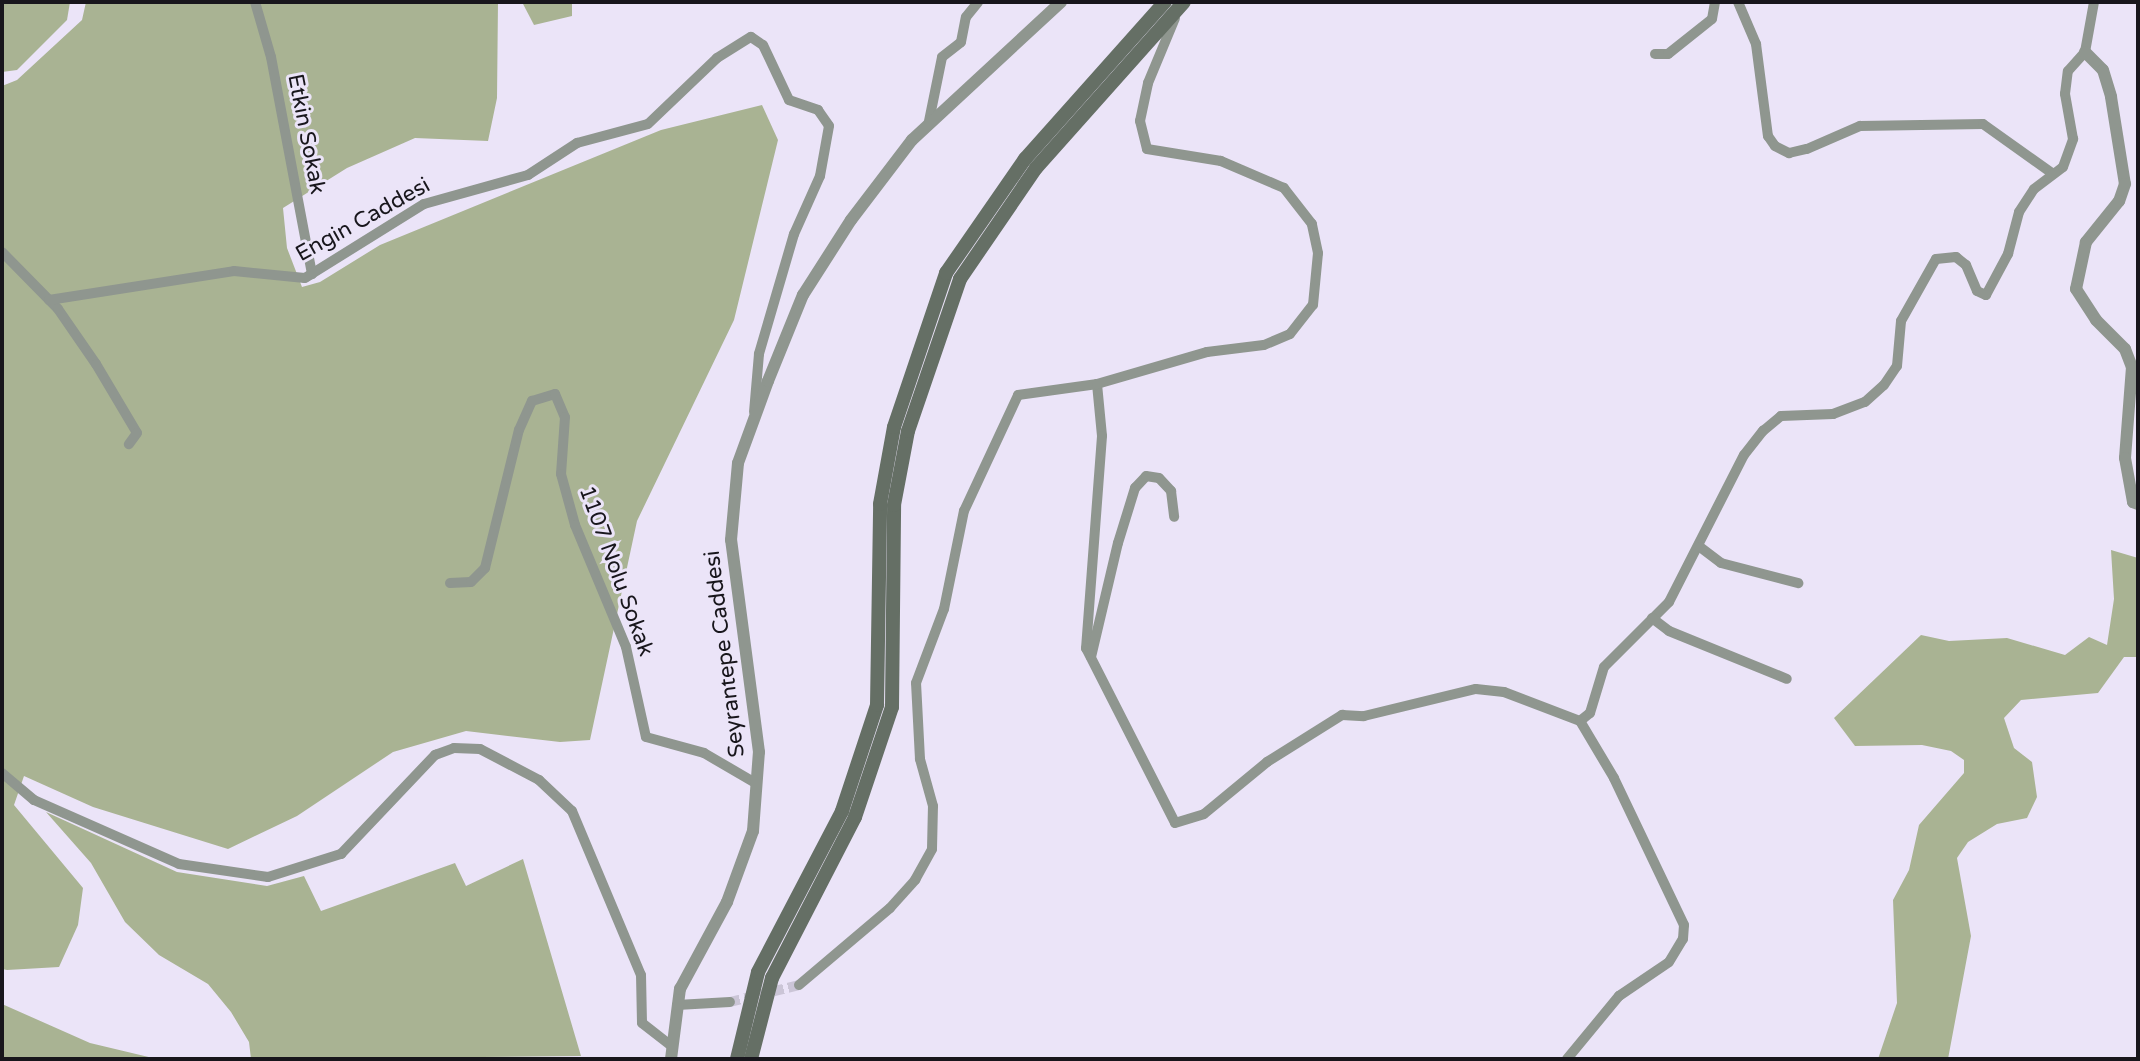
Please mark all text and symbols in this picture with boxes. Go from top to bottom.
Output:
street label: Etkin Sokak [281,72,331,196]
street label: Engin Caddesi [291,172,435,268]
street label: 1107 Nolu Sokak [573,482,659,660]
street label: Seyrantepe Caddesi [699,549,751,759]

